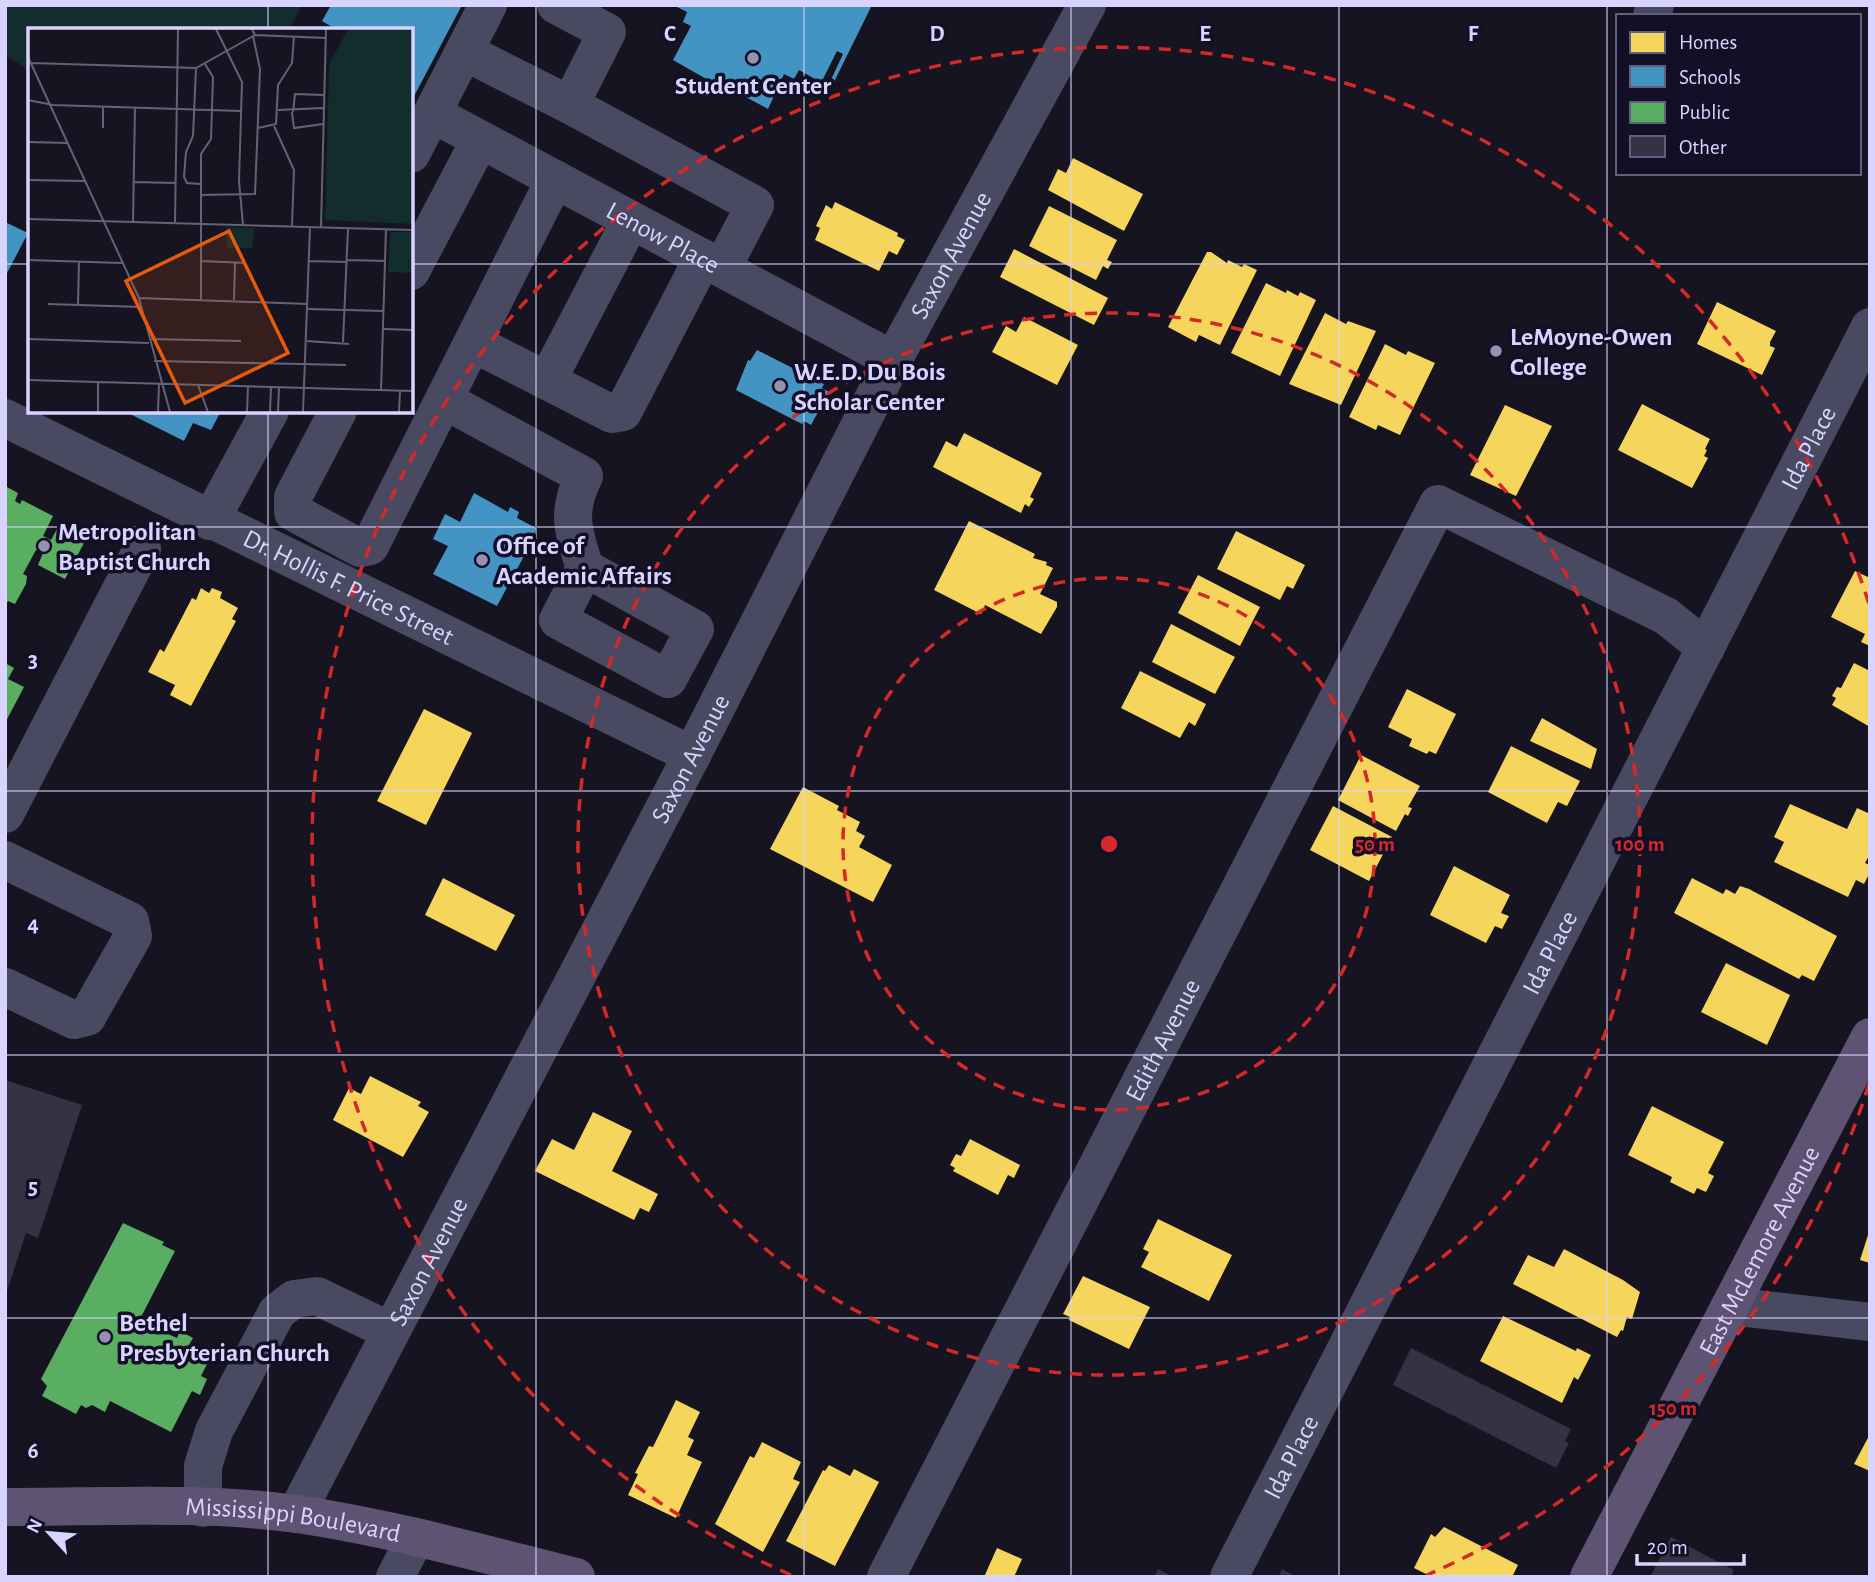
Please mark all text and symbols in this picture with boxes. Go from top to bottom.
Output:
legend [1616,14,1861,175]
text: C [664,23,676,46]
text: D [929,23,945,46]
text: E [1199,23,1211,46]
text: F [1468,23,1479,46]
inset map [28,28,413,413]
text: Homes [1679,32,1737,53]
marker: Student Center [745,50,761,66]
text: Schools [1679,67,1741,88]
place label: Student Center [675,73,831,99]
text: Public [1679,102,1729,123]
text: Other [1679,137,1727,158]
street label: Saxon Avenue [906,187,996,323]
street label: Lenow Place [602,197,724,279]
place label: LeMoyne-Owen College [1510,324,1673,380]
marker: LeMoyne-Owen College [1488,343,1504,359]
place label: W.E.D. Du Bois Scholar Center [794,359,946,415]
marker: W.E.D. Du Bois Scholar Center [772,378,788,394]
street label: Ida Place [1777,402,1841,494]
place label: Metropolitan Baptist Church [58,519,211,575]
street label: Dr. Hollis F. Price Street [239,525,458,650]
place label: Office of Academic Affairs [496,533,672,589]
marker: Metropolitan Baptist Church [36,538,52,554]
marker: Office of Academic Affairs [474,552,490,568]
text: 3 [28,649,38,672]
street label: Saxon Avenue [647,690,735,828]
centre of rings [1097,832,1121,856]
text: 50 m [1355,834,1395,855]
text: 100 m [1615,834,1665,855]
street label: Ida Place [1518,907,1582,999]
text: 4 [27,913,39,936]
street label: Edith Avenue [1121,975,1205,1106]
street label: East McLemore Avenue [1695,1142,1825,1360]
text: 5 [28,1176,38,1199]
street label: Saxon Avenue [385,1193,473,1330]
place label: Bethel Presbyterian Church [119,1310,330,1366]
marker: Bethel Presbyterian Church [97,1329,113,1345]
text: 150 m [1649,1398,1697,1419]
street label: Ida Place [1259,1411,1324,1503]
text: 6 [27,1440,39,1463]
street label: Mississippi Boulevard [185,1494,403,1547]
north arrow [14,1498,84,1568]
text: N [24,1516,47,1536]
scale bar [1637,1522,1744,1566]
text: 20 m [1647,1537,1688,1558]

